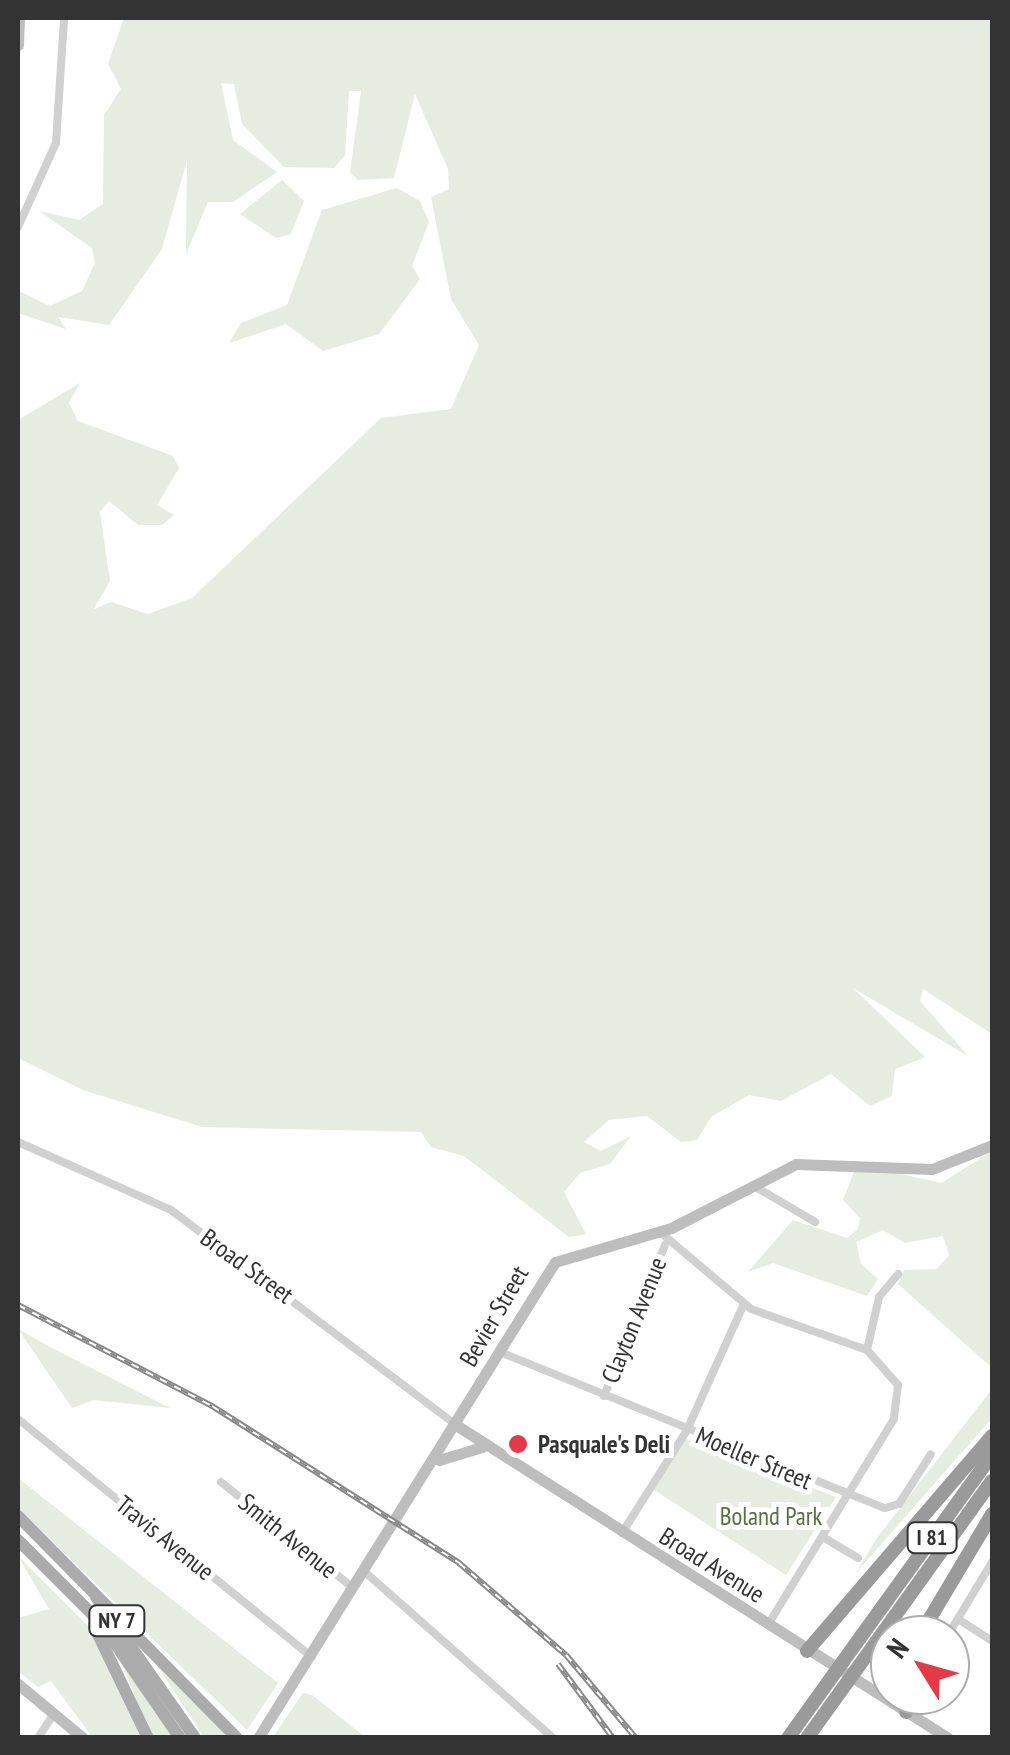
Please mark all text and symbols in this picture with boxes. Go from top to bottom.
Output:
street label: Broad Street [195,1222,299,1310]
street label: Clayton Avenue [595,1252,673,1388]
street label: Bevier Street [453,1260,535,1372]
street label: Moeller Street [692,1420,816,1496]
place label: Pasquale's Deli [538,1429,670,1459]
marker: Pasquale's Deli [507,1433,529,1455]
street label: Smith Avenue [232,1487,344,1585]
street label: Travis Avenue [110,1489,220,1587]
park label: Boland Park [720,1501,822,1531]
street label: Broad Avenue [654,1521,770,1609]
road number: I 81 [904,1521,960,1555]
road number: NY 7 [87,1604,147,1638]
north arrow [870,1615,970,1715]
text: N [878,1631,917,1665]

